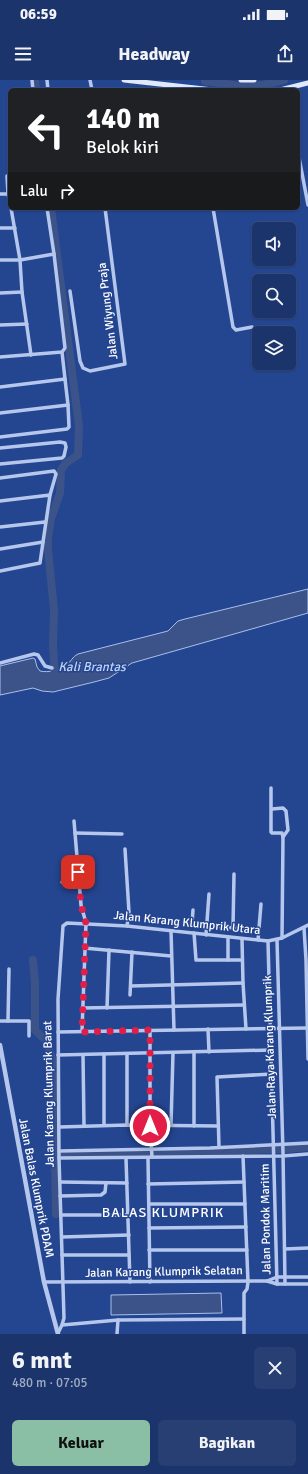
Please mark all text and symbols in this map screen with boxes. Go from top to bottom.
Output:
text: 06:59 [20,5,57,23]
icon: menu [12,43,34,65]
text: Headway [118,43,190,65]
icon: share [274,43,296,65]
text: 140 m [86,102,160,136]
icon: left [20,104,72,156]
text: Belok kiri [86,136,159,158]
icon: right [56,180,78,202]
text: Lalu [20,182,48,200]
map controls [252,222,296,370]
button: sound [252,222,296,266]
street label: Jalan Wiyung Praja [95,262,121,360]
button: search [252,274,296,318]
button: layers [252,326,296,370]
water label: Kali Brantas [58,659,127,675]
pin [61,855,95,889]
icon: arrive [67,861,89,883]
street label: Jalan Karang Klumprik Utara [113,908,261,938]
street label: Jalan Raya Karang Klumprik [260,975,280,1119]
street label: Jalan Karang Klumprik Barat [40,1021,58,1167]
position arrow [129,1105,171,1147]
street label: Jalan Balas Klumprik PDAM [15,1117,57,1259]
street label: Jalan Pondok Maritim [258,1163,274,1275]
district label: BALAS KLUMPRIK [102,1204,224,1221]
street label: Jalan Karang Klumprik Selatan [85,1263,243,1281]
text: 6 mnt [12,1345,72,1375]
button: close [254,1347,296,1389]
text: 480 m · 07:05 [12,1375,88,1391]
button: Keluar [12,1420,150,1466]
button: Bagikan [158,1420,296,1466]

